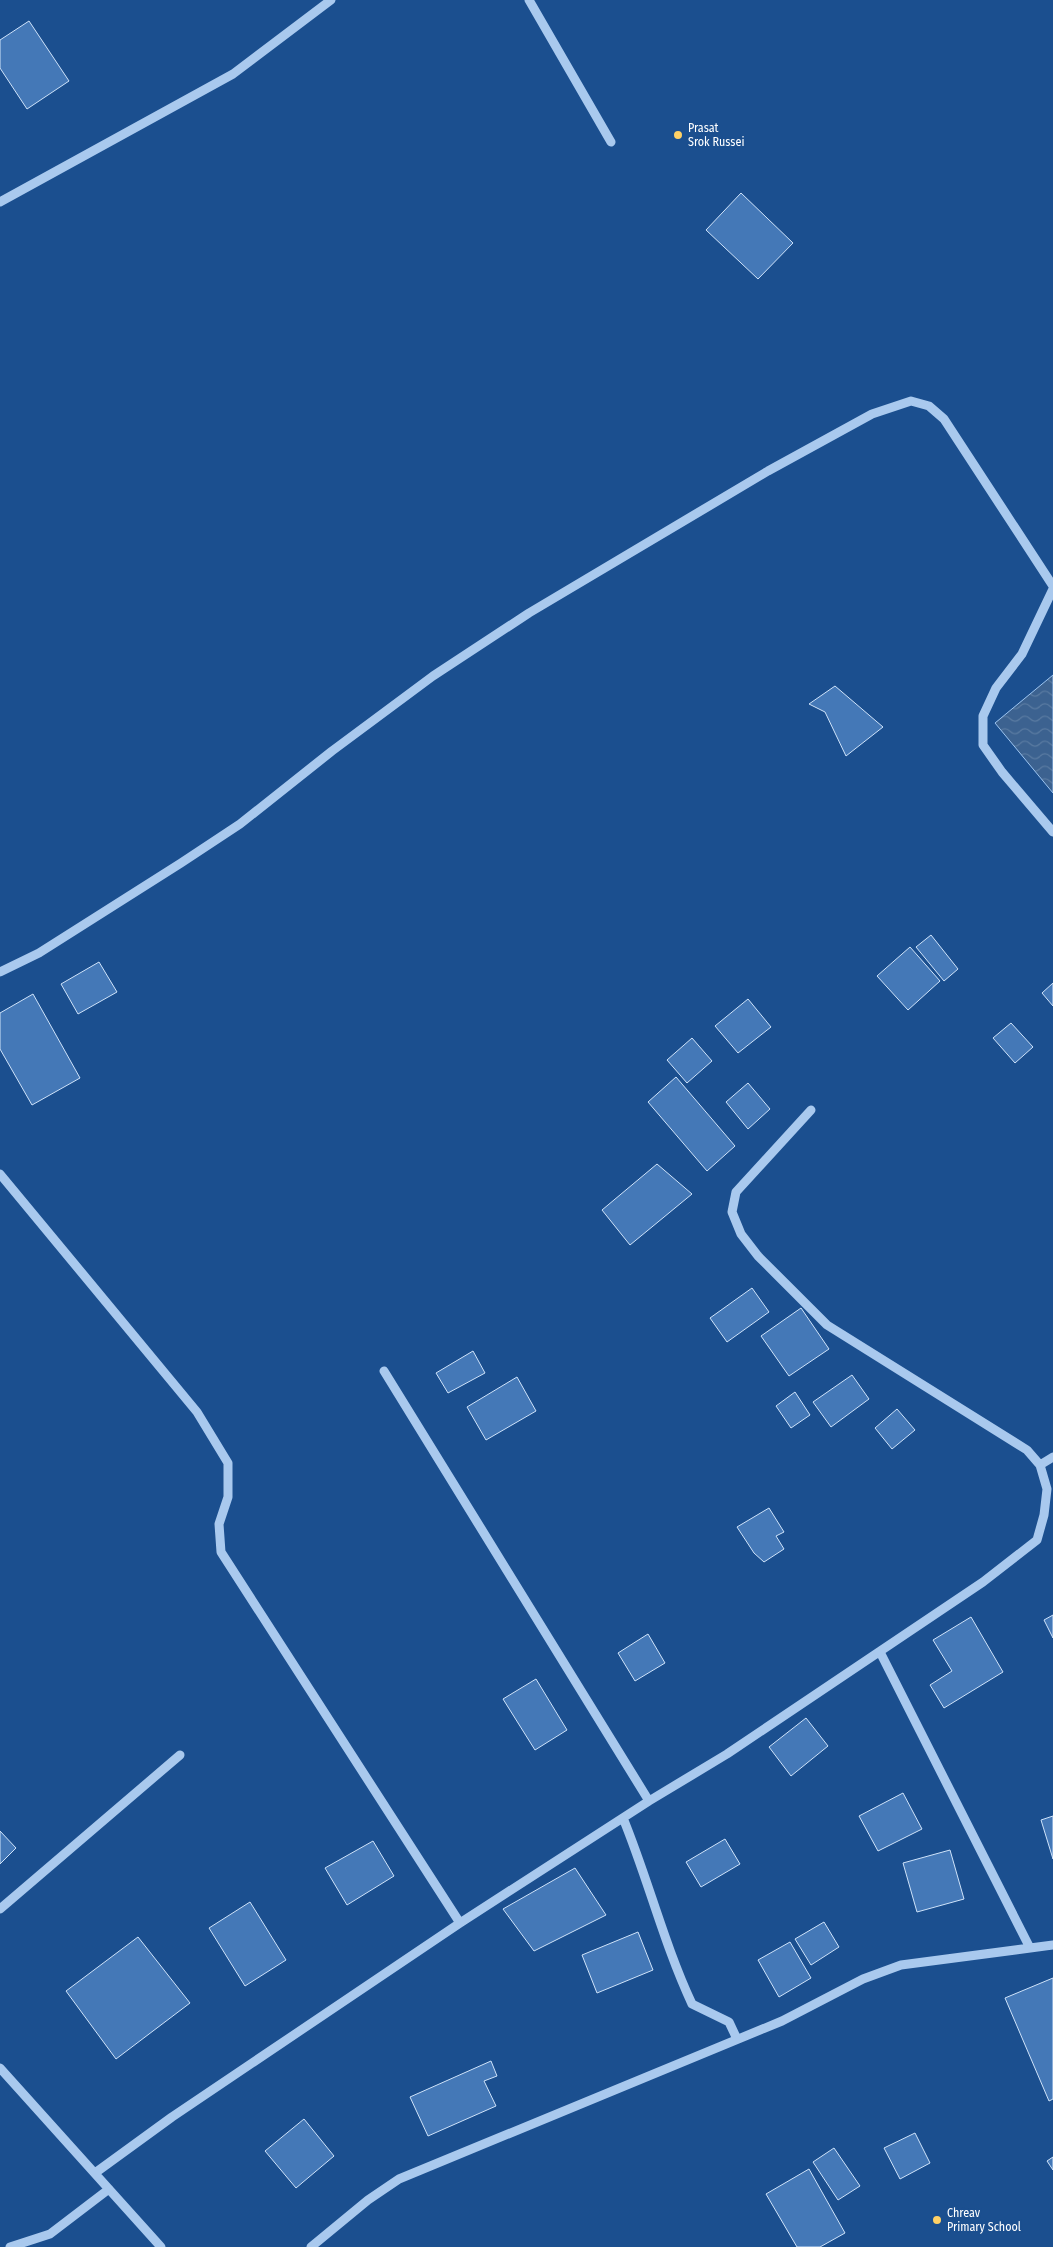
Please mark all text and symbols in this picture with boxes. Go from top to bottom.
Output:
place label: Prasat Srok Russei [688,121,744,149]
marker: Prasat Srok Russei [672,129,684,141]
place label: Chreav Primary School [947,2206,1021,2234]
marker: Chreav Primary School [931,2214,943,2226]

